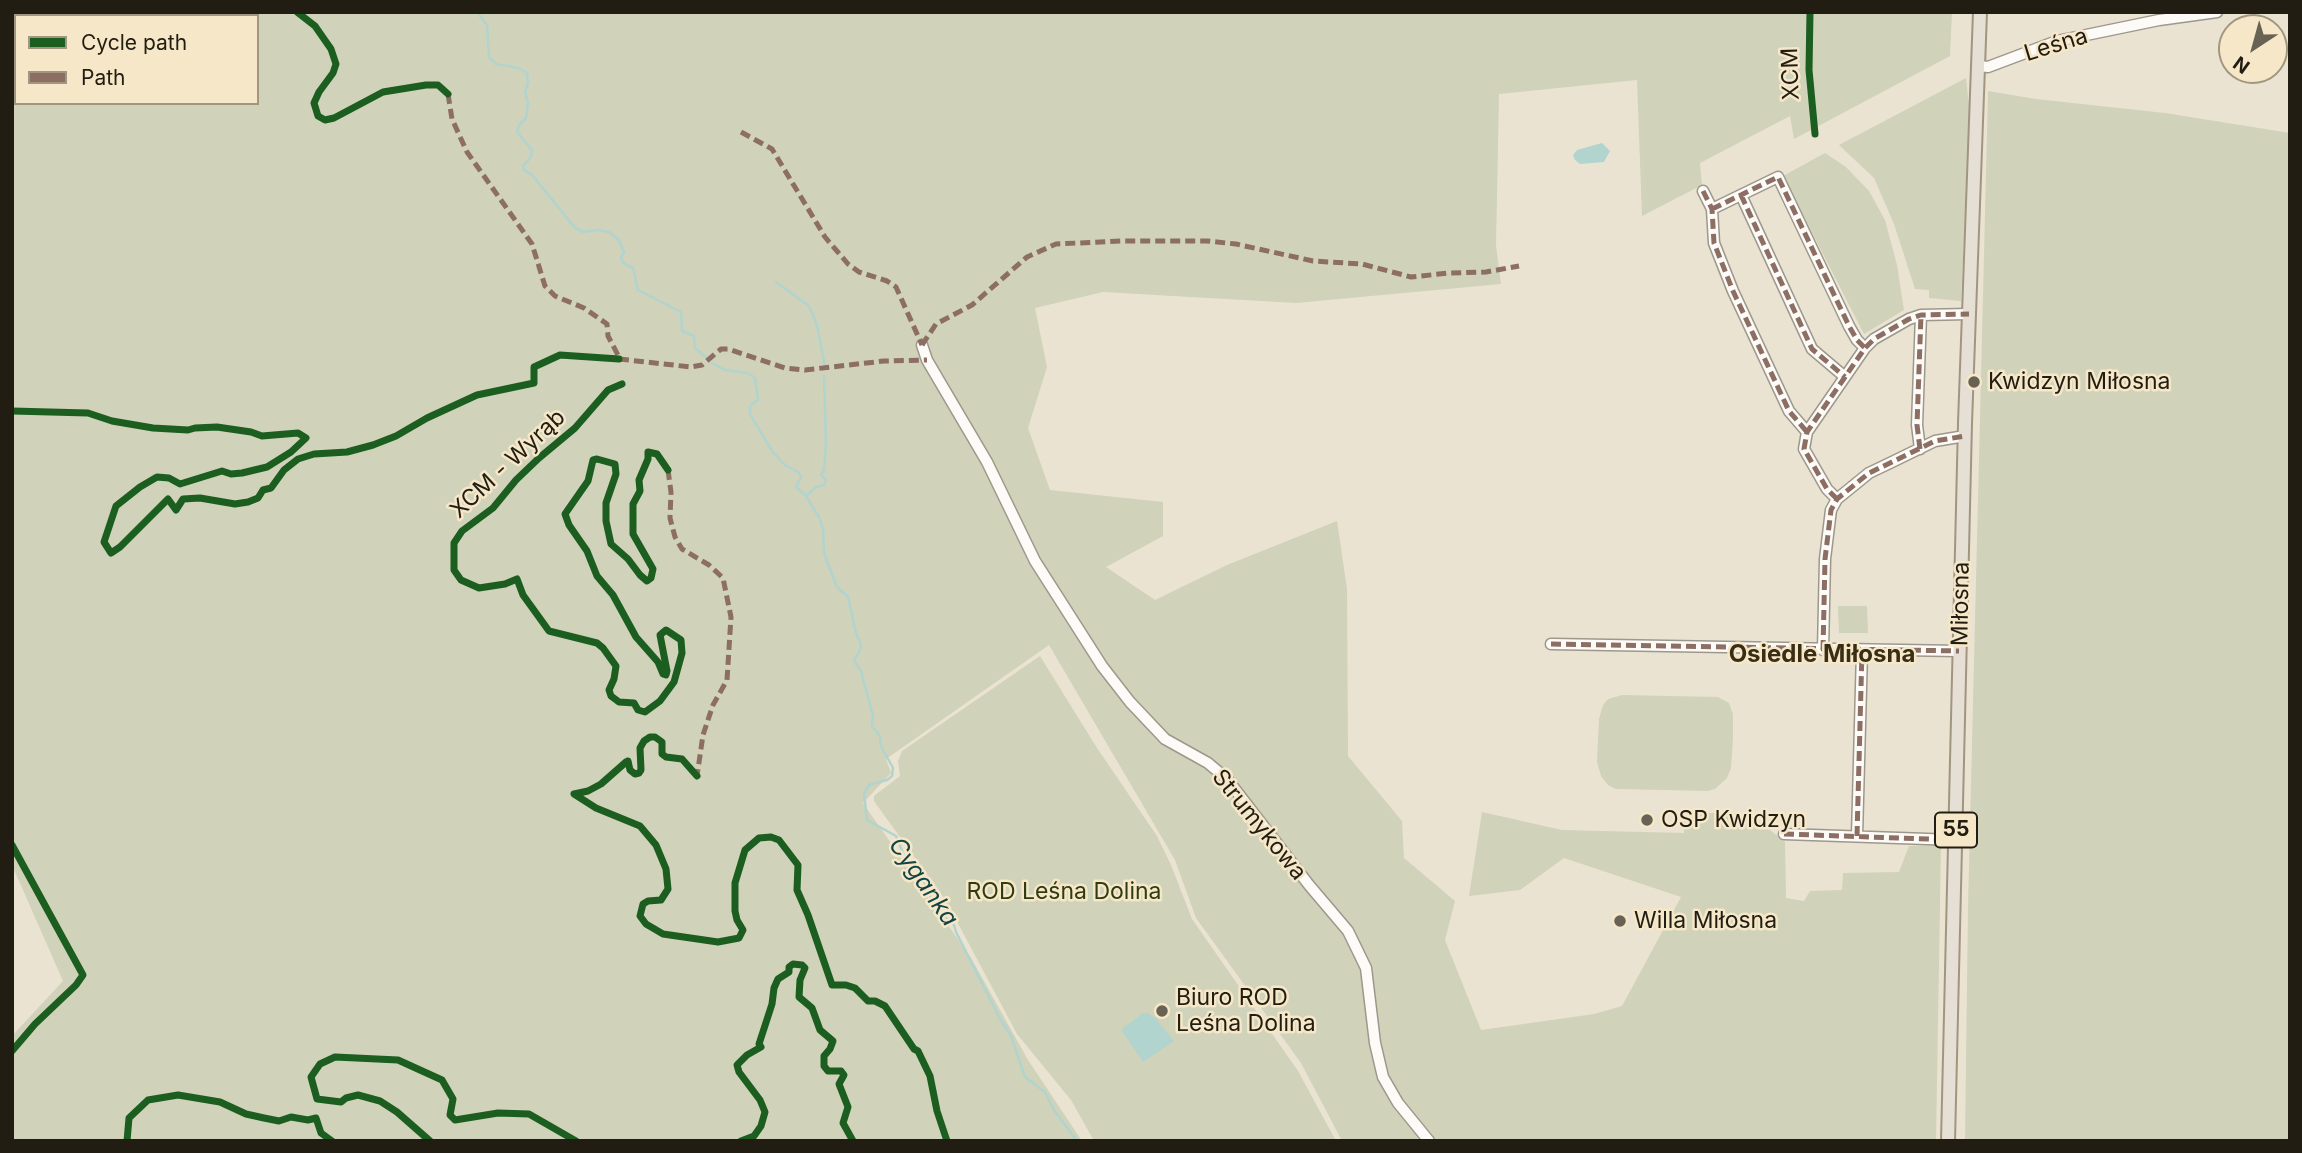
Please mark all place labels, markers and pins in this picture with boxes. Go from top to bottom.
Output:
place label: Kwidzyn Miłosna [1988,368,2171,396]
marker: Kwidzyn Miłosna [1966,374,1982,390]
place label: OSP Kwidzyn [1661,806,1806,834]
marker: OSP Kwidzyn [1639,812,1655,828]
place label: Willa Miłosna [1634,907,1777,935]
marker: Willa Miłosna [1612,913,1628,929]
place label: Biuro ROD Leśna Dolina [1176,984,1316,1038]
marker: Biuro ROD Leśna Dolina [1154,1003,1170,1019]

